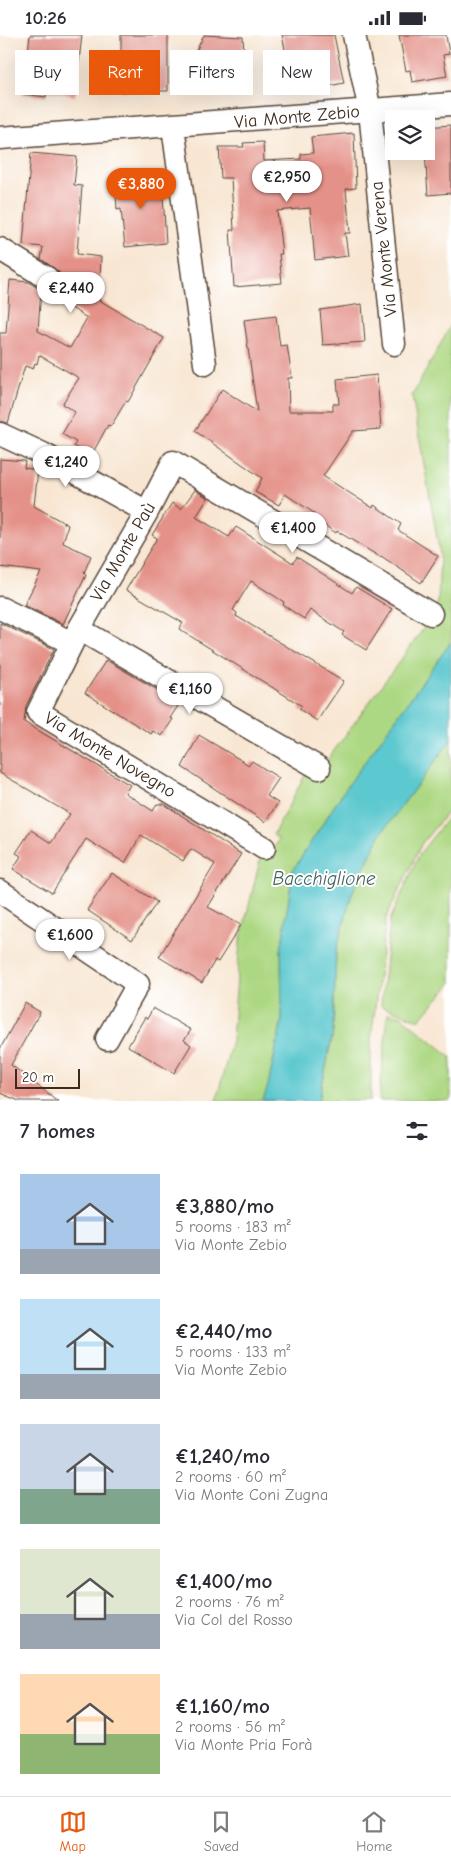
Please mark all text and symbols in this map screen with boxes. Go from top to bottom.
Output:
text: 10:26 [25,7,67,29]
chip: Buy [15,50,79,95]
chip: Rent [89,50,160,95]
chip: Filters [170,50,253,95]
chip: New [263,50,330,95]
street label: Via Monte Zebio [233,101,361,133]
map controls [385,110,435,160]
button: layers [385,110,435,160]
pin: €2,950 [246,161,328,203]
pin: €3,880 [100,167,182,210]
text: €2,950 [263,168,311,186]
text: €3,880 [117,175,165,193]
street label: Via Monte Verena [366,180,402,318]
pin: €2,440 [30,271,112,314]
text: €2,440 [48,279,94,297]
pin: €1,240 [25,445,107,488]
text: €1,240 [44,453,88,471]
street label: Via Monte Paù [86,499,160,605]
pin: €1,400 [252,511,334,554]
text: €1,400 [270,519,316,537]
pin: €1,160 [149,673,231,715]
text: €1,160 [168,680,212,698]
street label: Via Monte Novegno [40,707,180,803]
water label: Bacchiglione [273,868,376,890]
pin: €1,600 [29,919,111,961]
text: €1,600 [46,926,94,944]
scale bar [15,1066,80,1089]
text: 20 m [22,1069,54,1086]
icon: filters [403,1117,431,1145]
text: 7 homes [20,1119,95,1143]
icon: home [60,1194,120,1254]
text: €3,880/mo [175,1194,274,1218]
text: 5 rooms · 183 m² [175,1218,291,1236]
text: Via Monte Zebio [175,1236,287,1254]
icon: home [60,1319,120,1379]
text: €2,440/mo [175,1319,272,1343]
text: 5 rooms · 133 m² [175,1343,291,1361]
text: Via Monte Zebio [175,1361,287,1379]
icon: home [60,1444,120,1504]
text: €1,240/mo [175,1444,270,1468]
text: 2 rooms · 60 m² [175,1468,286,1486]
text: Via Monte Coni Zugna [175,1486,328,1504]
icon: home [60,1569,120,1629]
text: €1,400/mo [175,1569,272,1593]
text: 2 rooms · 76 m² [175,1593,284,1611]
text: Via Col del Rosso [175,1611,293,1629]
icon: home [60,1694,120,1754]
text: €1,160/mo [175,1694,270,1718]
text: 2 rooms · 56 m² [175,1718,285,1736]
text: Via Monte Pria Forà [175,1736,312,1754]
tab: Map [59,1808,87,1855]
tab: Saved [204,1808,239,1855]
tab: Home [356,1808,392,1855]

